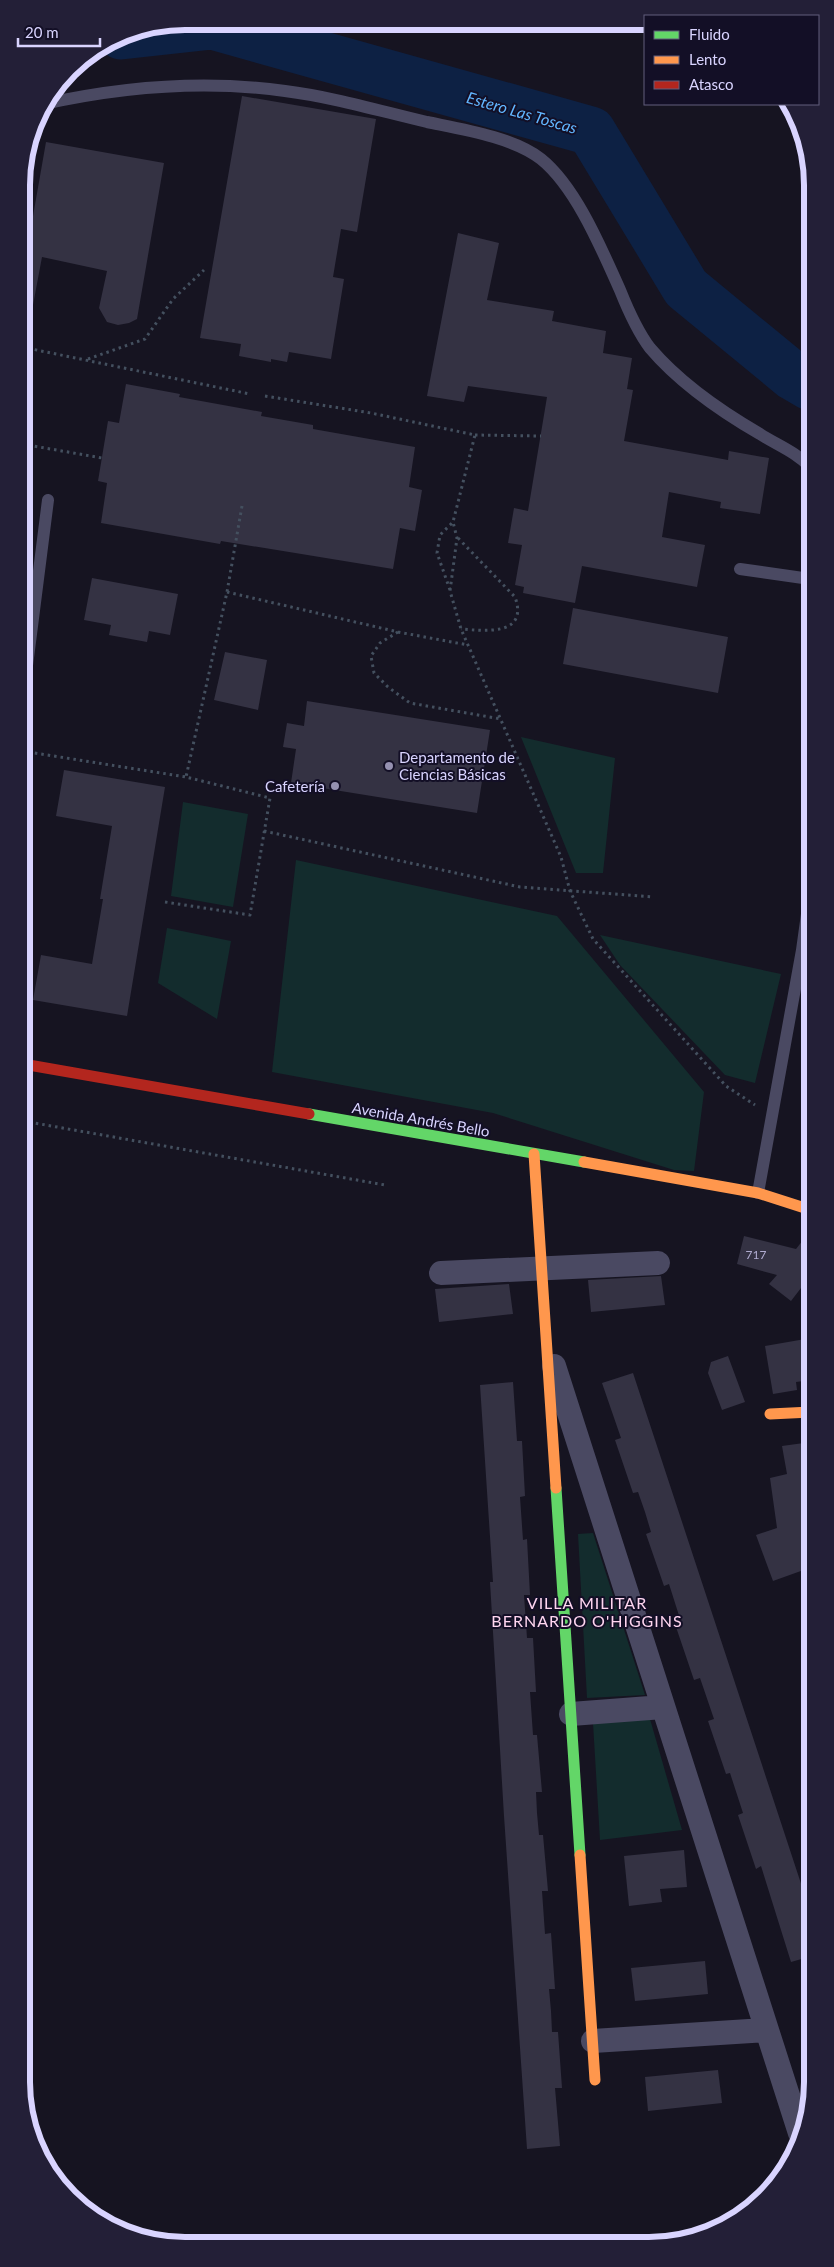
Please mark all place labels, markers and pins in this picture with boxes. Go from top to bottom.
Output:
place label: Departamento de Ciencias Básicas [399,748,515,783]
marker: Departamento de Ciencias Básicas [383,760,395,772]
place label: Cafetería [265,777,325,795]
marker: Cafetería [329,780,341,792]

